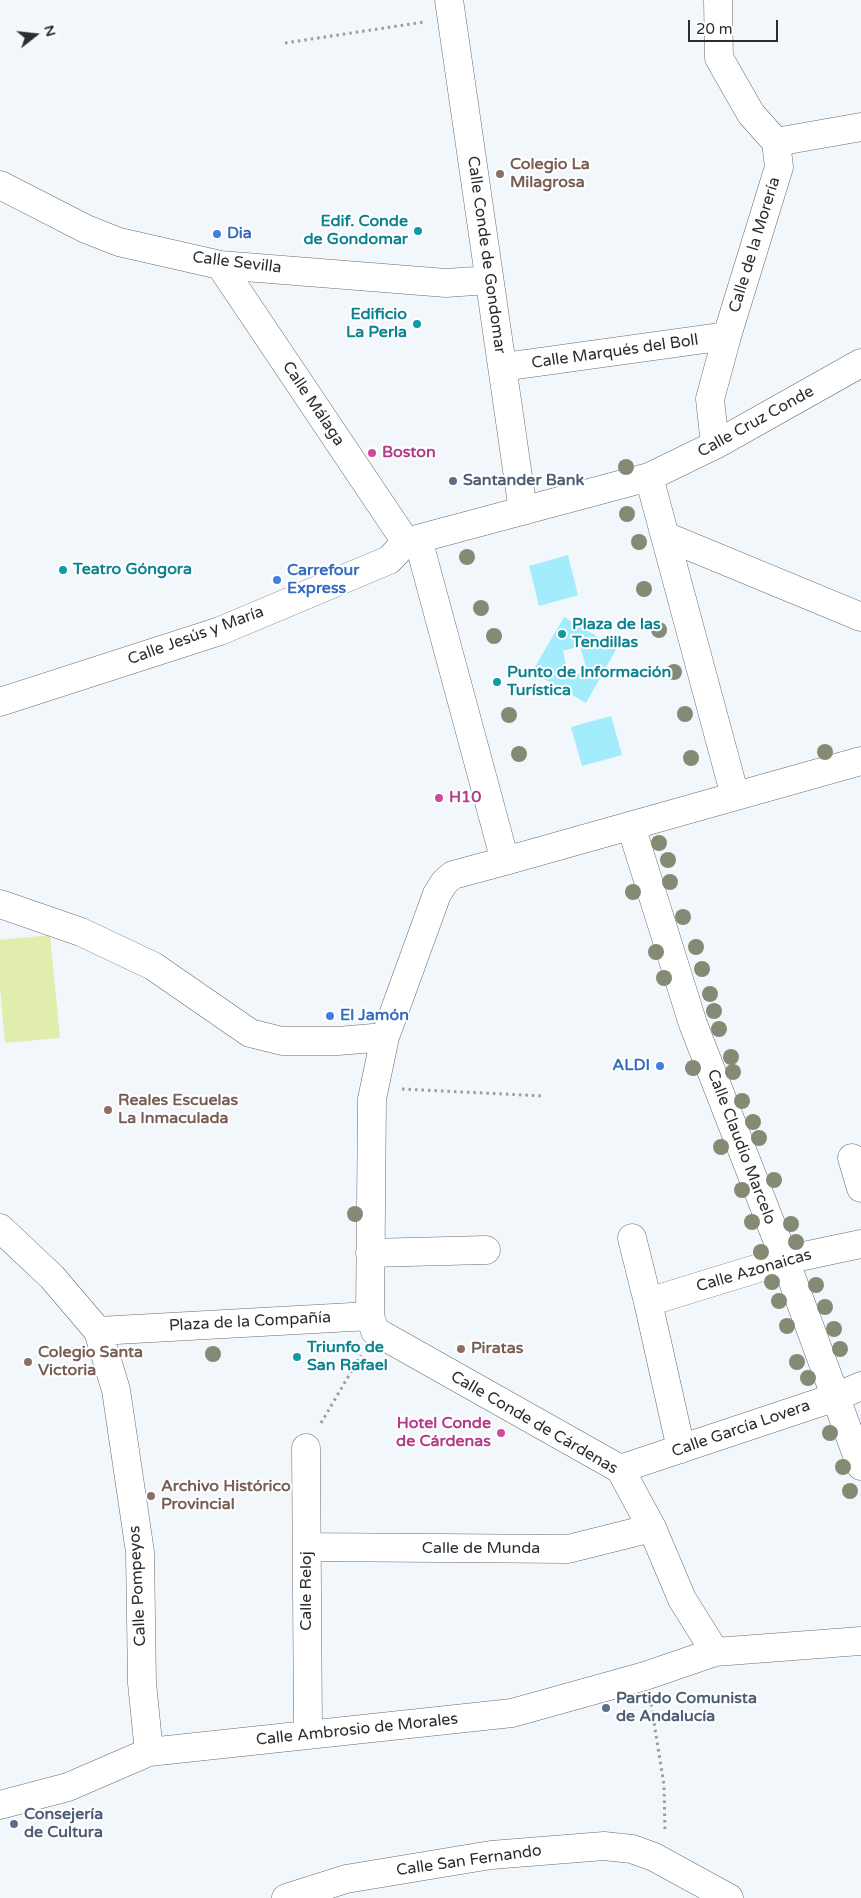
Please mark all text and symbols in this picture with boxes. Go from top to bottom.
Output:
north arrow [10,10,60,60]
scale bar [691,10,781,42]
text: 20 m [696,20,733,38]
text: N [40,23,60,38]
street label: Calle Conde de Gondomar [463,155,509,355]
place label: Colegio La Milagrosa [510,155,590,193]
marker: Colegio La Milagrosa [494,168,506,180]
street label: Calle de la Morería [725,175,785,315]
place label: Edif. Conde de Gondomar [303,212,408,250]
place label: Dia [227,224,252,244]
marker: Edif. Conde de Gondomar [412,225,424,237]
marker: Dia [211,228,223,240]
street label: Calle Sevilla [191,248,283,278]
place label: Edificio La Perla [346,305,407,343]
marker: Edificio La Perla [411,318,423,330]
street label: Calle Marqués del Boll [530,331,700,373]
street label: Calle Málaga [278,358,348,450]
street label: Calle Cruz Conde [695,382,817,462]
place label: Boston [382,443,436,463]
marker: Boston [366,447,378,459]
place label: Santander Bank [463,471,584,491]
marker: Santander Bank [447,475,459,487]
place label: Teatro Góngora [73,560,192,580]
place label: Carrefour Express [287,561,359,599]
marker: Teatro Góngora [57,564,69,576]
marker: Carrefour Express [271,574,283,586]
street label: Calle Jesús y María [125,602,267,670]
place label: Plaza de las Tendillas [572,615,661,653]
marker: Plaza de las Tendillas [556,628,568,640]
place label: Punto de Información Turística [507,663,671,701]
marker: Punto de Información Turística [491,676,503,688]
place label: H10 [449,788,481,808]
marker: H10 [433,792,445,804]
place label: El Jamón [340,1006,409,1026]
marker: El Jamón [324,1010,336,1022]
place label: ALDI [612,1056,650,1076]
marker: ALDI [654,1060,666,1072]
street label: Calle Claudio Marcelo [703,1067,779,1227]
place label: Reales Escuelas La Inmaculada [118,1091,238,1129]
marker: Reales Escuelas La Inmaculada [102,1104,114,1116]
street label: Calle Azonaicas [694,1245,814,1297]
street label: Plaza de la Compañía [168,1308,332,1336]
place label: Triunfo de San Rafael [307,1338,388,1376]
place label: Piratas [471,1339,523,1359]
place label: Colegio Santa Victoria [38,1343,143,1381]
marker: Piratas [455,1343,467,1355]
marker: Triunfo de San Rafael [291,1351,303,1363]
marker: Colegio Santa Victoria [22,1356,34,1368]
street label: Calle Conde de Cárdenas [447,1367,621,1479]
street label: Calle García Lovera [669,1396,813,1462]
place label: Hotel Conde de Cárdenas [396,1414,491,1452]
marker: Hotel Conde de Cárdenas [495,1427,507,1439]
place label: Archivo Histórico Provincial [161,1477,291,1515]
marker: Archivo Histórico Provincial [145,1490,157,1502]
street label: Calle Pompeyos [125,1525,151,1647]
street label: Calle de Munda [422,1539,540,1559]
street label: Calle Reloj [297,1551,317,1631]
place label: Partido Comunista de Andalucía [616,1689,757,1727]
marker: Partido Comunista de Andalucía [600,1702,612,1714]
street label: Calle Ambrosio de Morales [255,1710,459,1750]
place label: Consejería de Cultura [24,1805,103,1843]
marker: Consejería de Cultura [8,1818,20,1830]
street label: Calle San Fernando [395,1841,543,1881]

